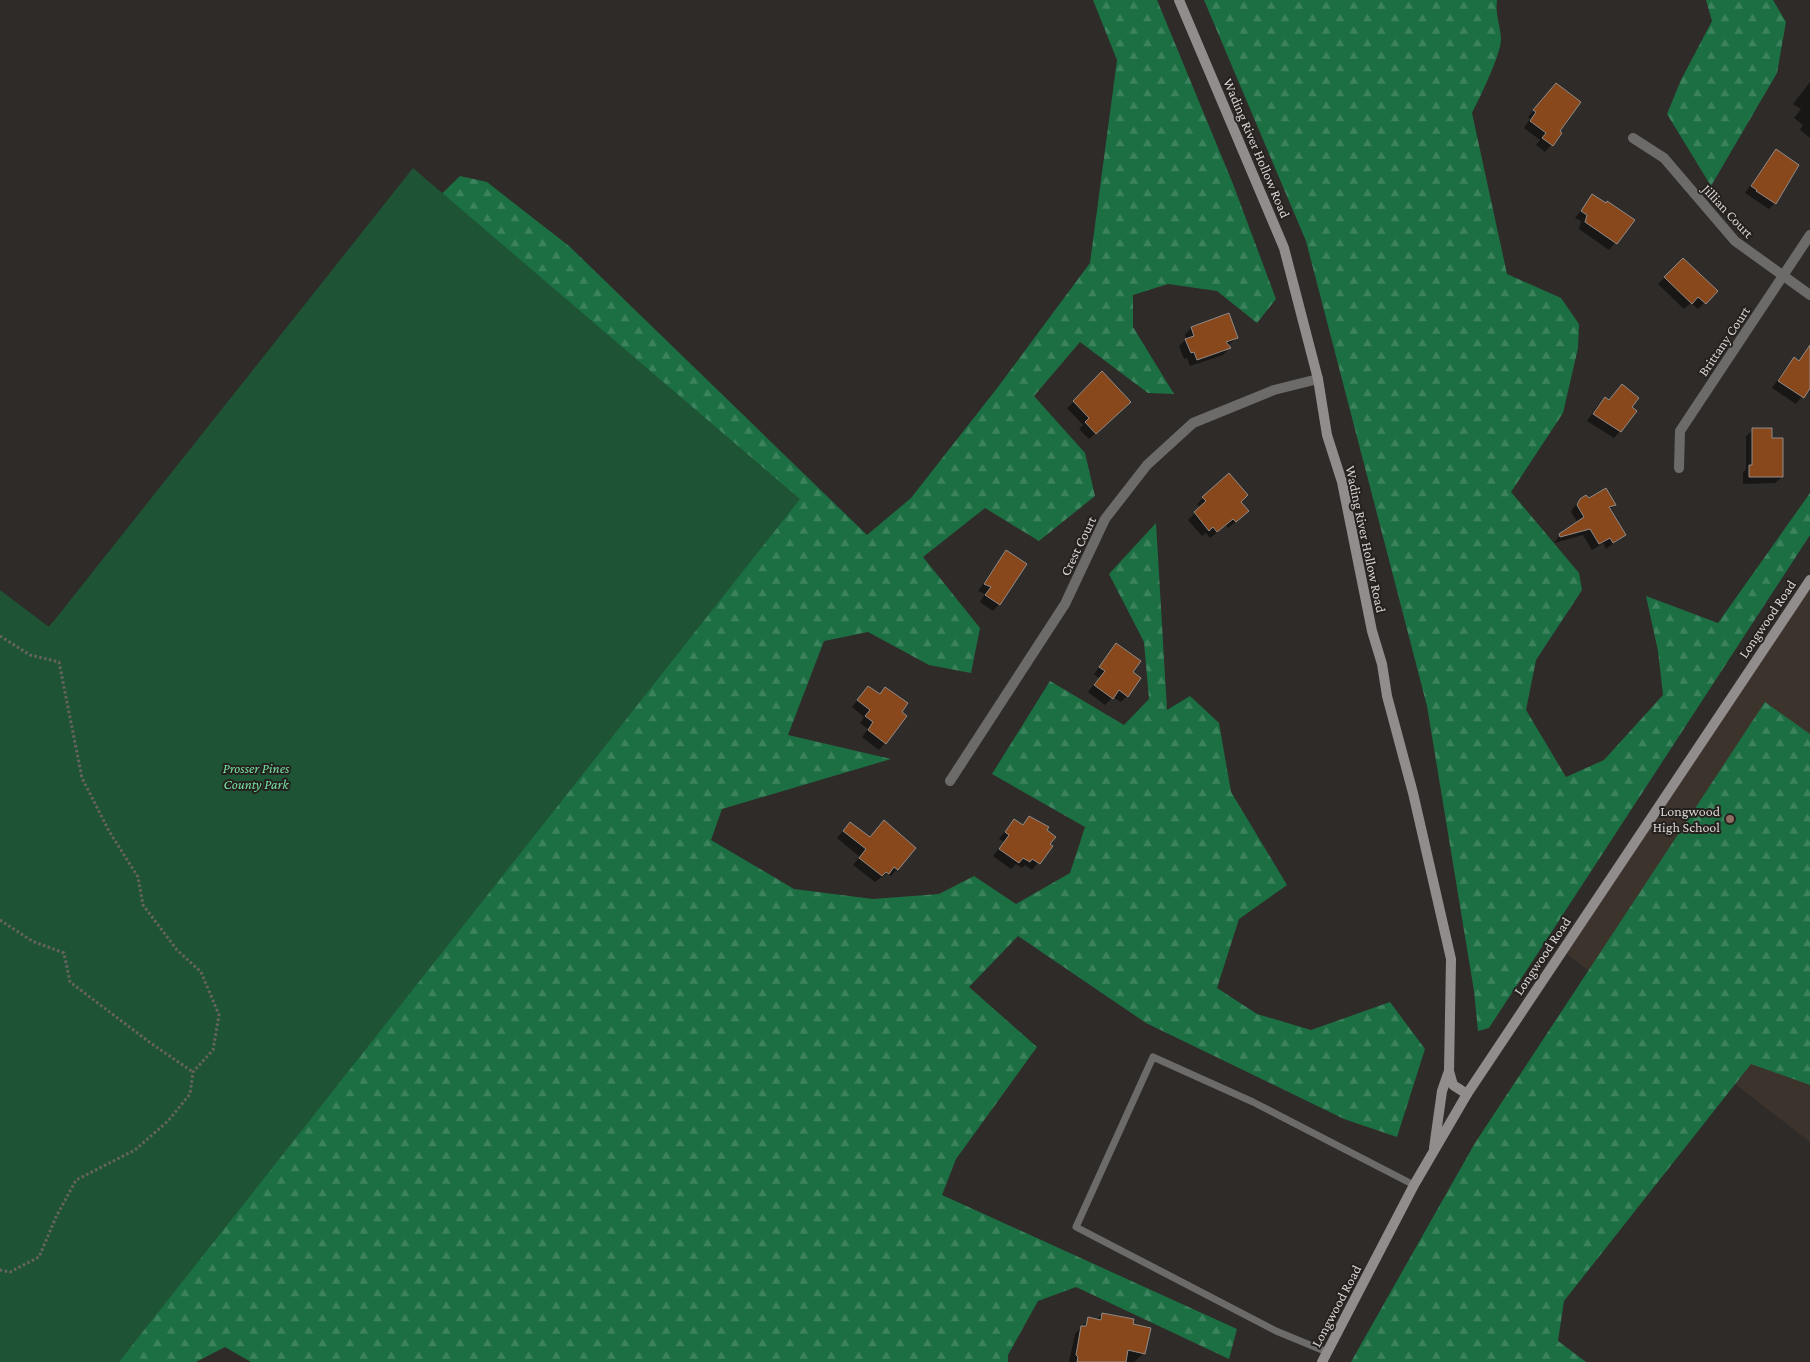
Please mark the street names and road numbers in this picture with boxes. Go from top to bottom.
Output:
street label: Wading River Hollow Road [1220,76,1294,221]
street label: Jillian Court [1698,179,1757,241]
street label: Brittany Court [1695,303,1753,379]
street label: Wading River Hollow Road [1343,464,1390,615]
street label: Crest Court [1057,513,1099,578]
street label: Longwood Road [1735,576,1799,661]
street label: Longwood Road [1510,913,1574,998]
street label: Longwood Road [1308,1262,1365,1350]

